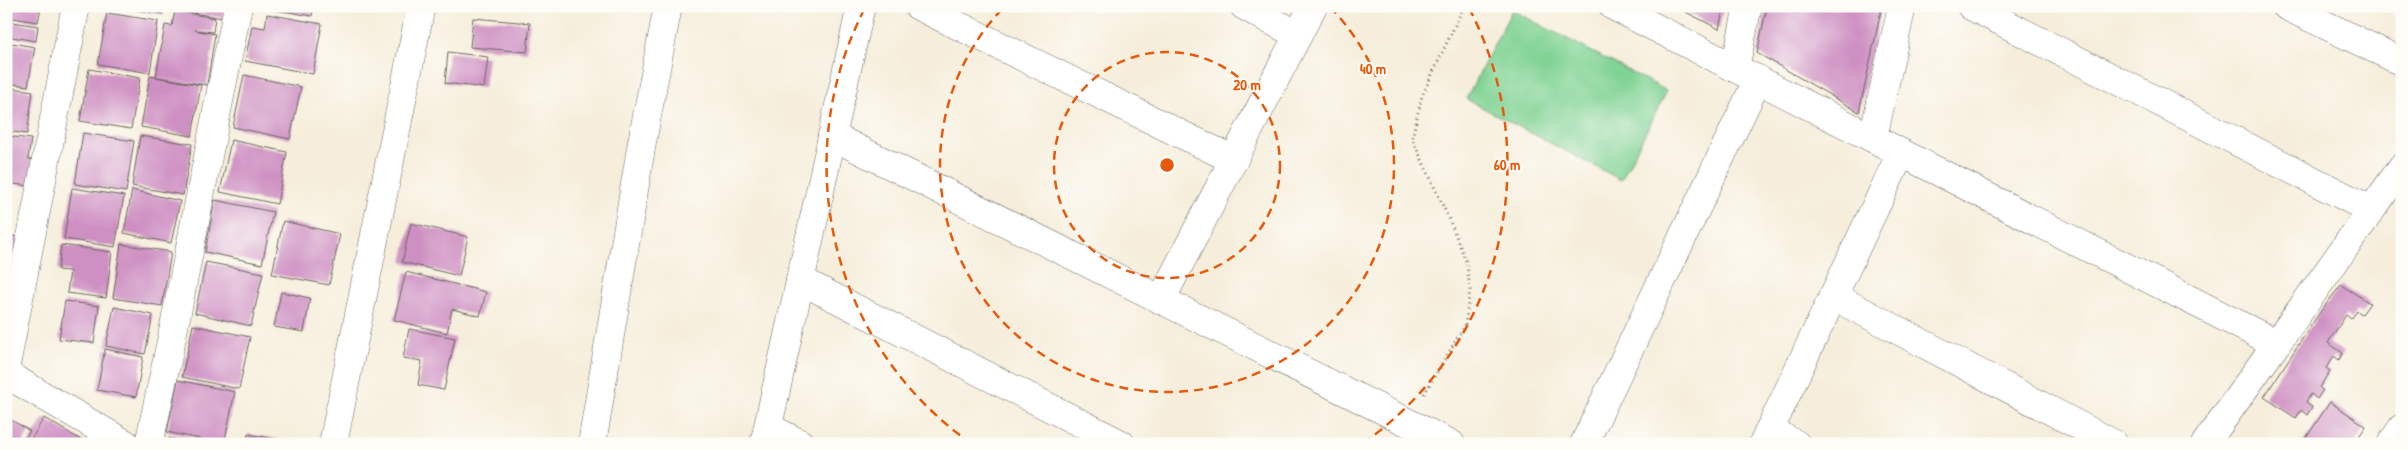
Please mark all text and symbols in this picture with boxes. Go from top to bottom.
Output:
text: 40 m [1360,58,1386,79]
text: 20 m [1233,74,1261,95]
text: 60 m [1494,154,1520,175]
centre of rings [1158,156,1176,174]

